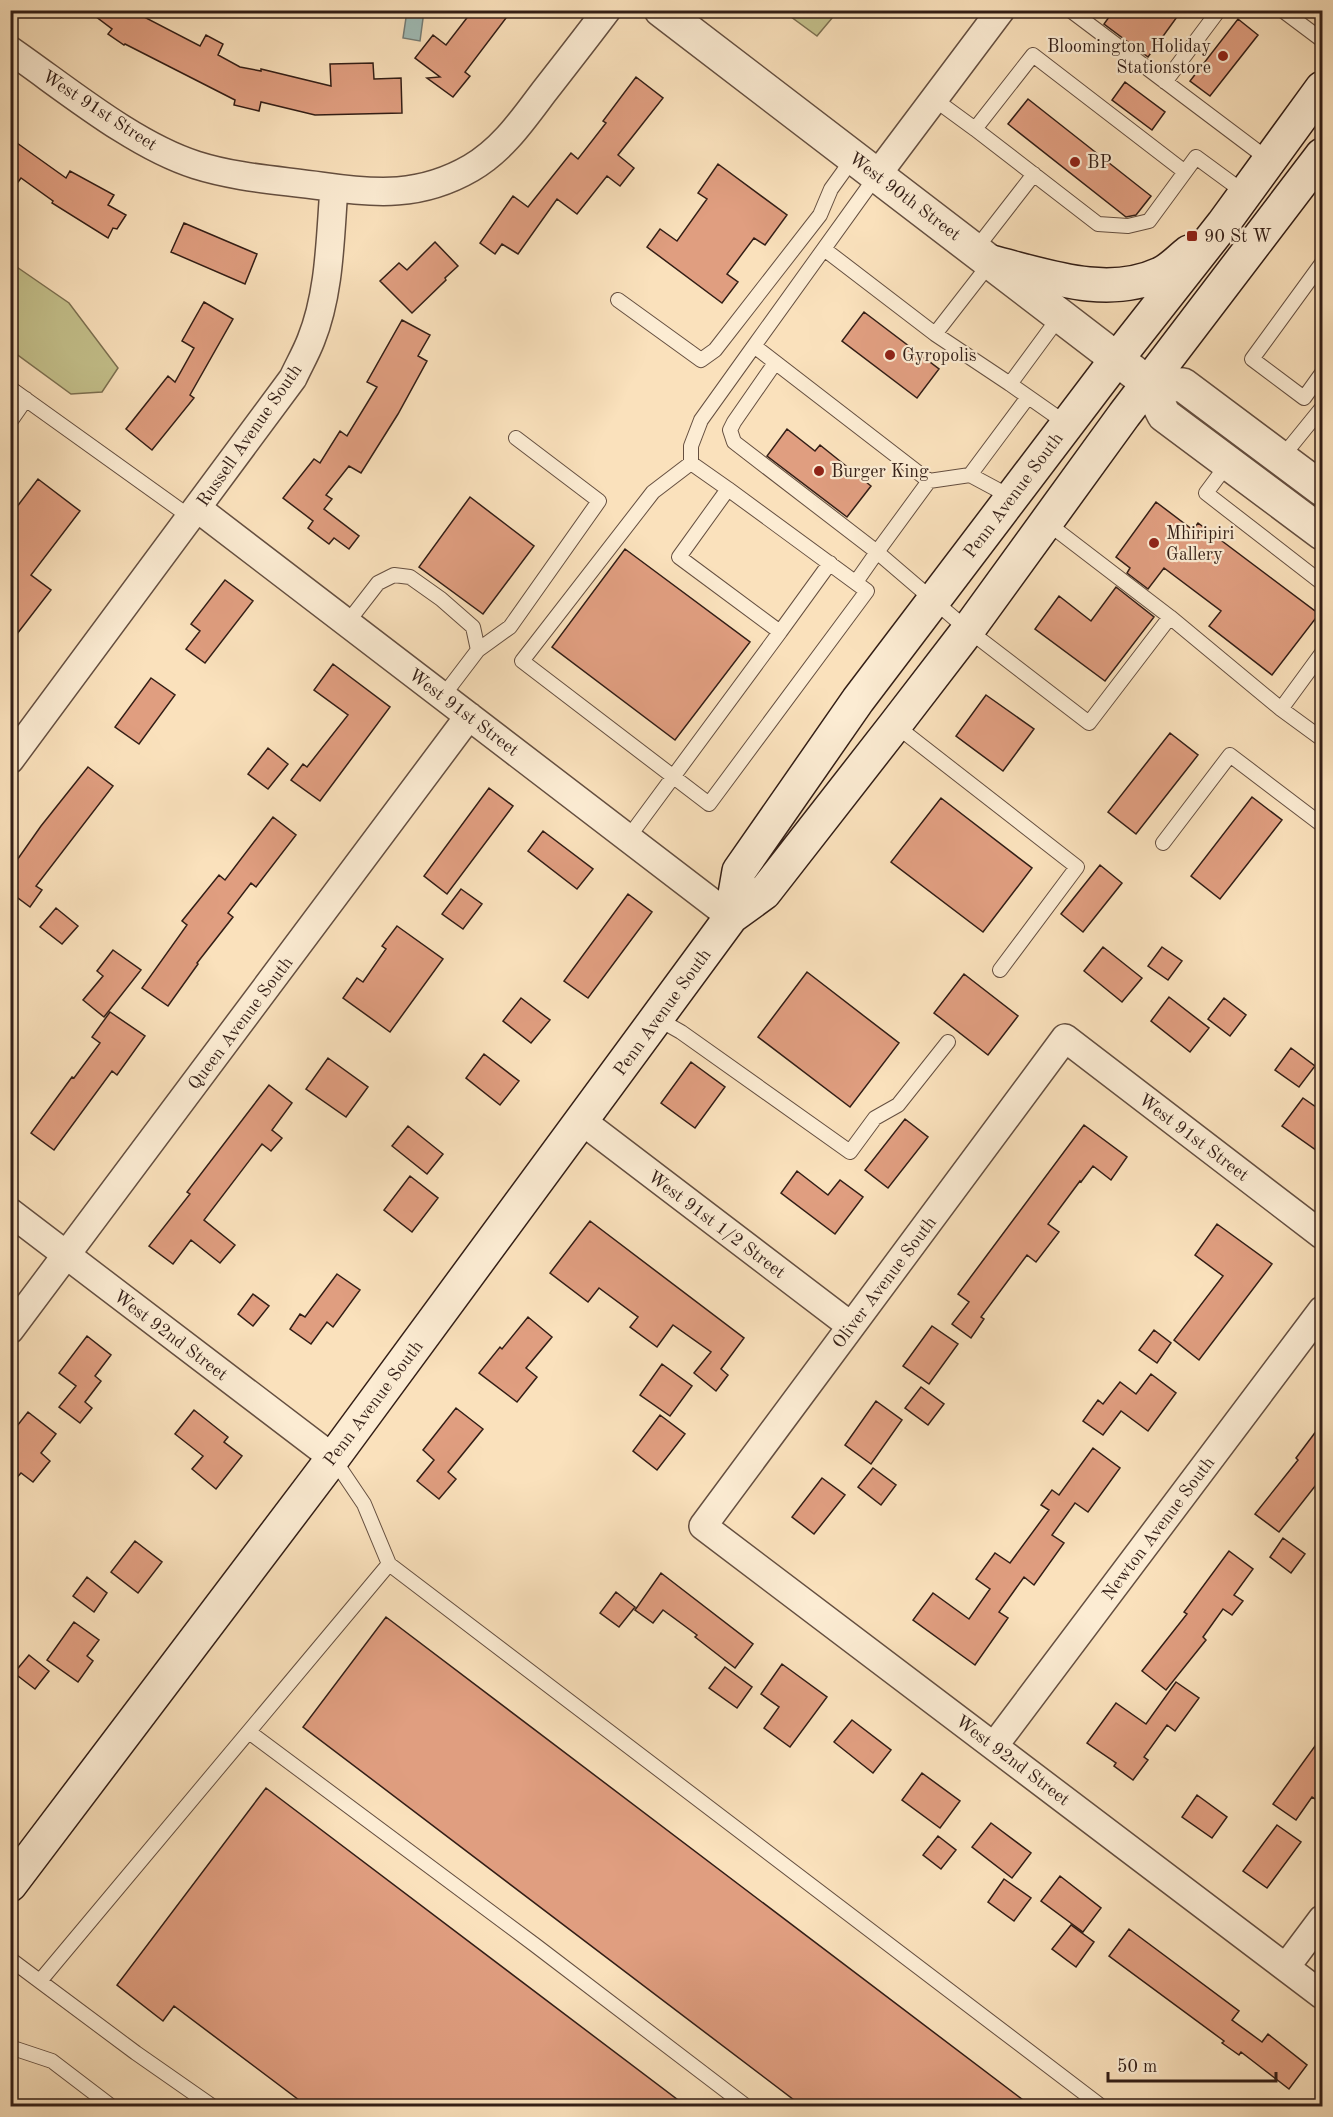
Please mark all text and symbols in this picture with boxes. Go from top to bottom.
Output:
place label: Bloomington Holiday Stationstore [1047,38,1211,77]
marker: Bloomington Holiday Stationstore [1216,49,1230,63]
street label: West 91st Street [39,67,160,155]
street label: West 90th Street [845,149,964,245]
place label: BP [1087,154,1112,172]
marker: BP [1068,155,1082,169]
place label: 90 St W [1204,228,1272,246]
marker: 90 St W [1185,229,1199,243]
place label: Gyropolis [902,347,977,365]
marker: Gyropolis [883,348,897,362]
street label: Russell Avenue South [194,361,306,510]
street label: Penn Avenue South [961,429,1067,562]
place label: Burger King [831,463,929,481]
marker: Burger King [812,464,826,478]
place label: Mhiripiri Gallery [1166,525,1235,564]
marker: Mhiripiri Gallery [1147,536,1161,550]
street label: West 91st Street [405,666,522,760]
street label: Penn Avenue South [611,946,715,1079]
street label: Queen Avenue South [185,954,297,1094]
street label: West 91st Street [1135,1091,1252,1185]
street label: West 91st 1/2 Street [644,1167,788,1282]
street label: Oliver Avenue South [830,1213,940,1352]
street label: West 92nd Street [110,1287,231,1384]
street label: Penn Avenue South [321,1337,427,1470]
street label: Newton Avenue South [1099,1454,1218,1604]
street label: West 92nd Street [952,1712,1073,1809]
scale bar [1108,2045,1276,2083]
text: 50 m [1117,2058,1157,2076]

